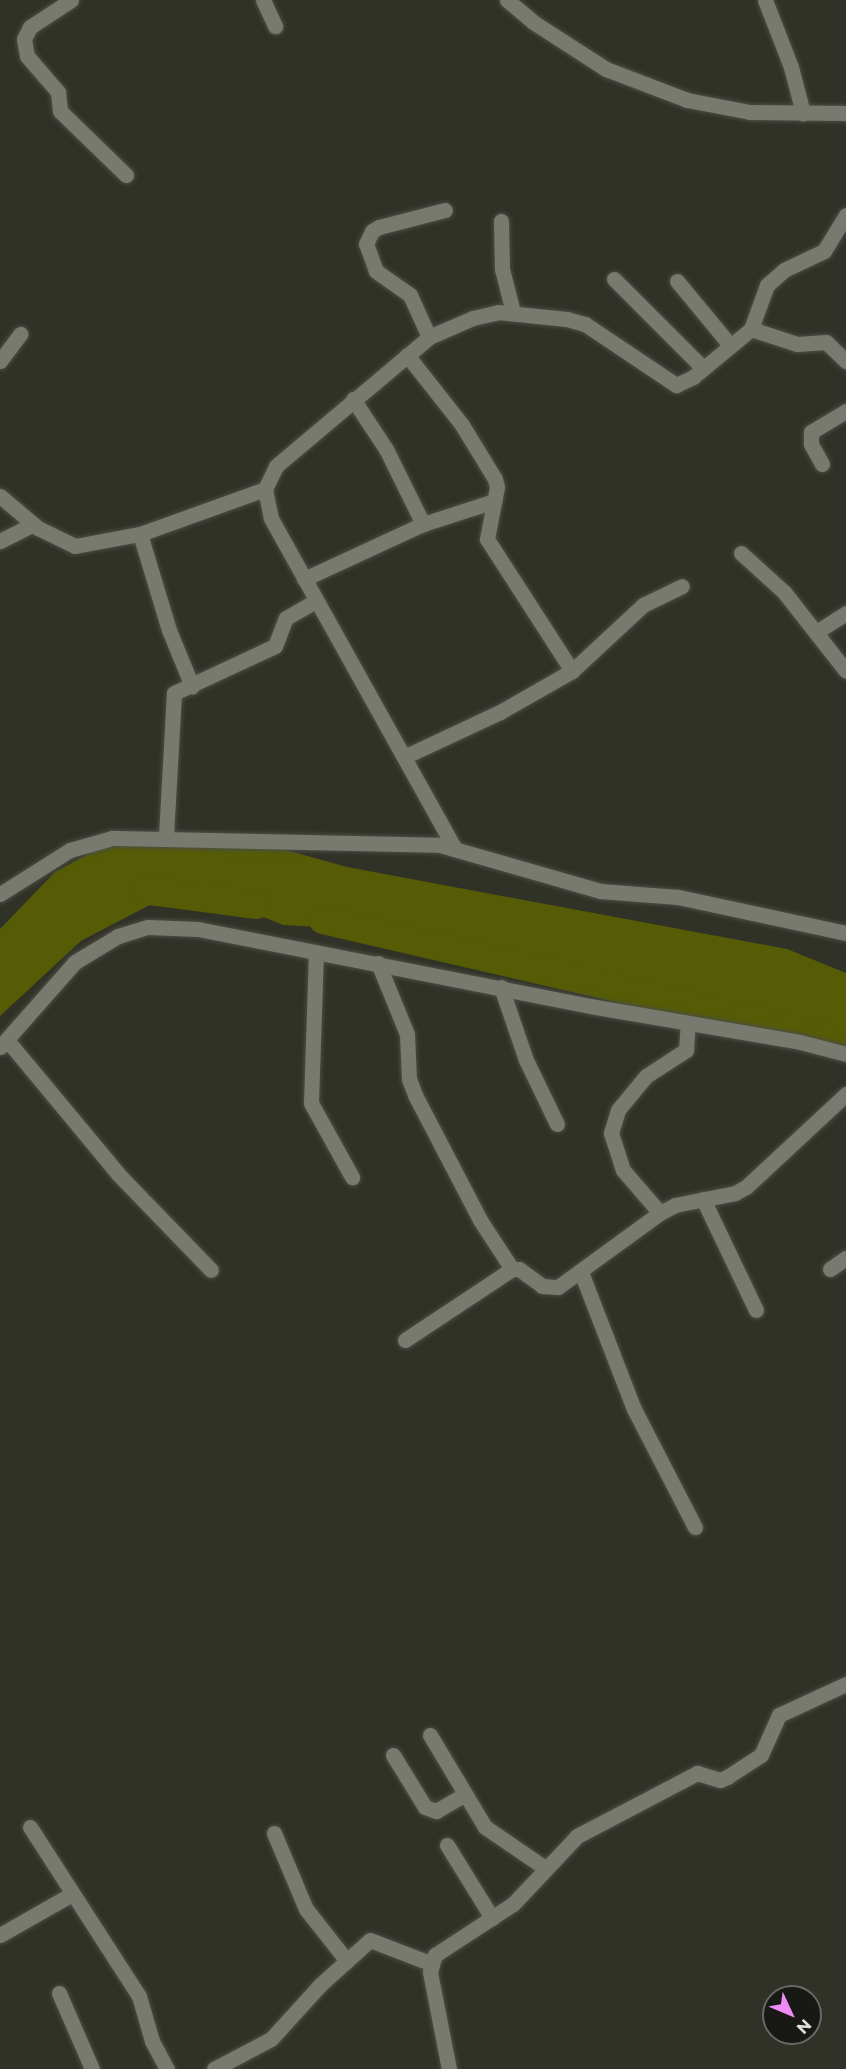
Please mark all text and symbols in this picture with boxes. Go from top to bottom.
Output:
north arrow [762,1985,822,2045]
text: N [793,2015,815,2038]

